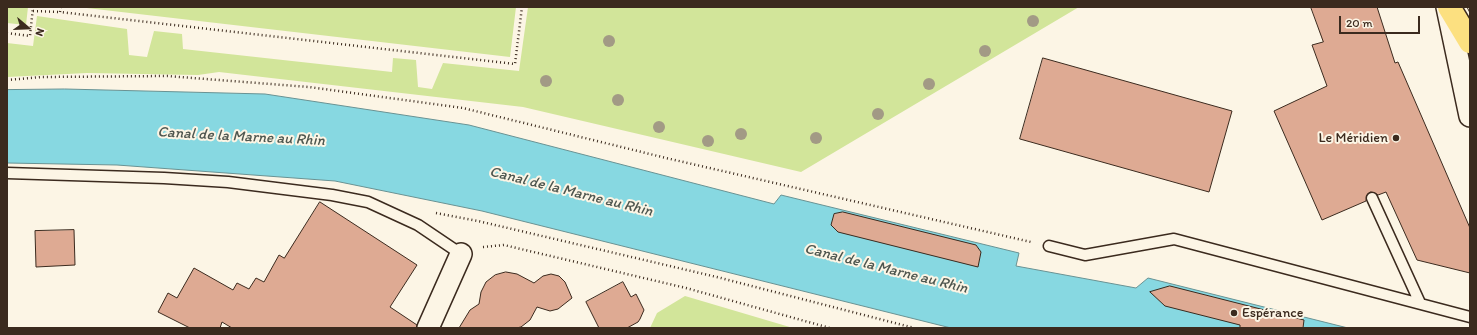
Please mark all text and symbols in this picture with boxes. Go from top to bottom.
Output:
north arrow [8,8,48,48]
scale bar [1341,8,1422,34]
text: 20 m [1346,16,1373,30]
text: N [32,26,47,38]
water label: Canal de la Marne au Rhin [157,124,325,150]
place label: Le Méridien [1319,130,1388,146]
marker: Le Méridien [1391,133,1401,143]
water label: Canal de la Marne au Rhin [488,163,654,221]
water label: Canal de la Marne au Rhin [803,240,969,298]
place label: Espérance [1242,305,1303,321]
marker: Espérance [1229,308,1239,318]

